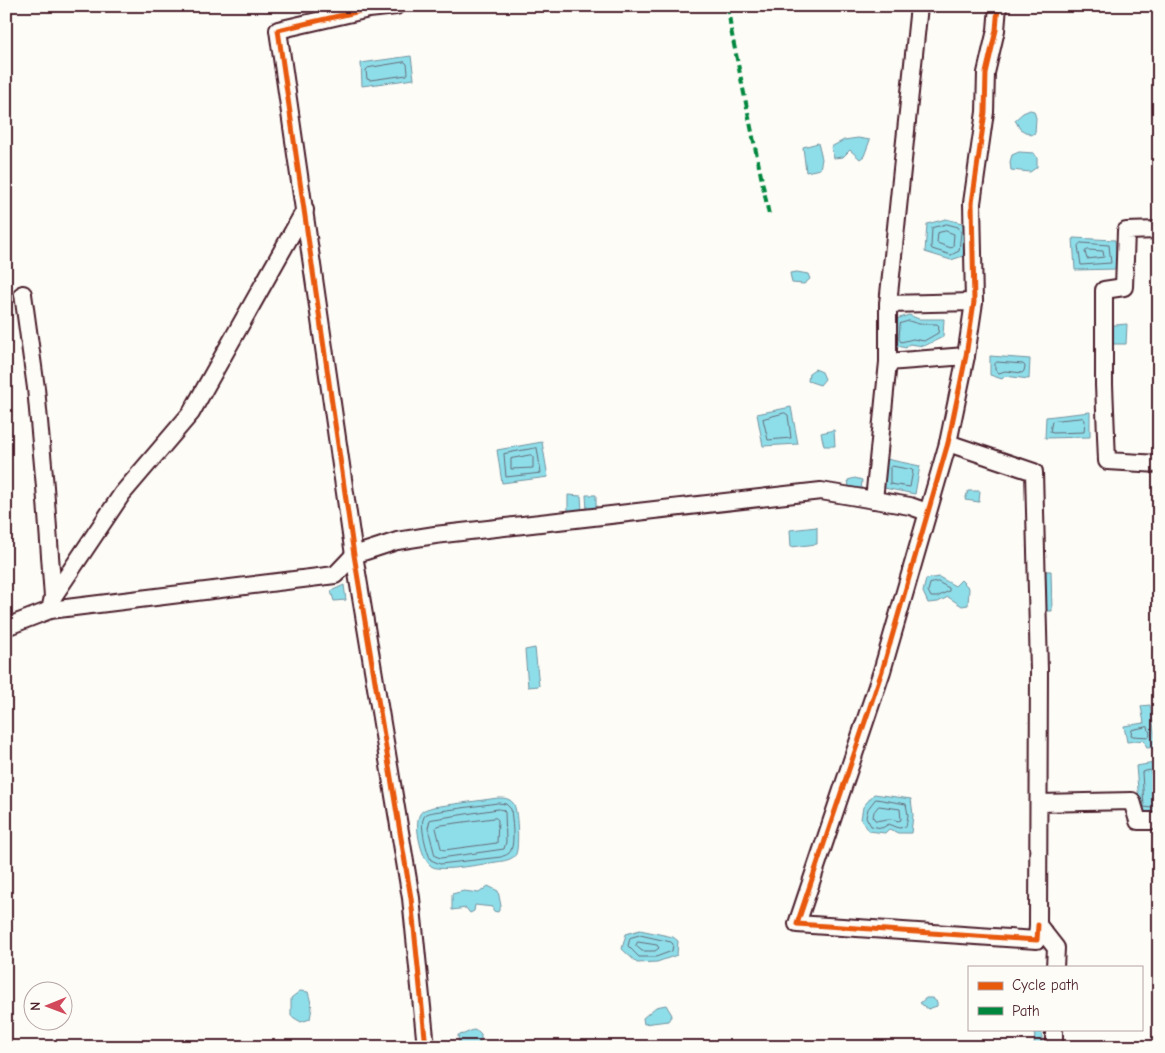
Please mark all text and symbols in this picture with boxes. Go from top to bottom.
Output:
legend [968,966,1142,1030]
text: Cycle path [1012,976,1079,994]
north arrow [22,980,72,1030]
text: N [27,1002,44,1011]
text: Path [1012,1002,1040,1020]

